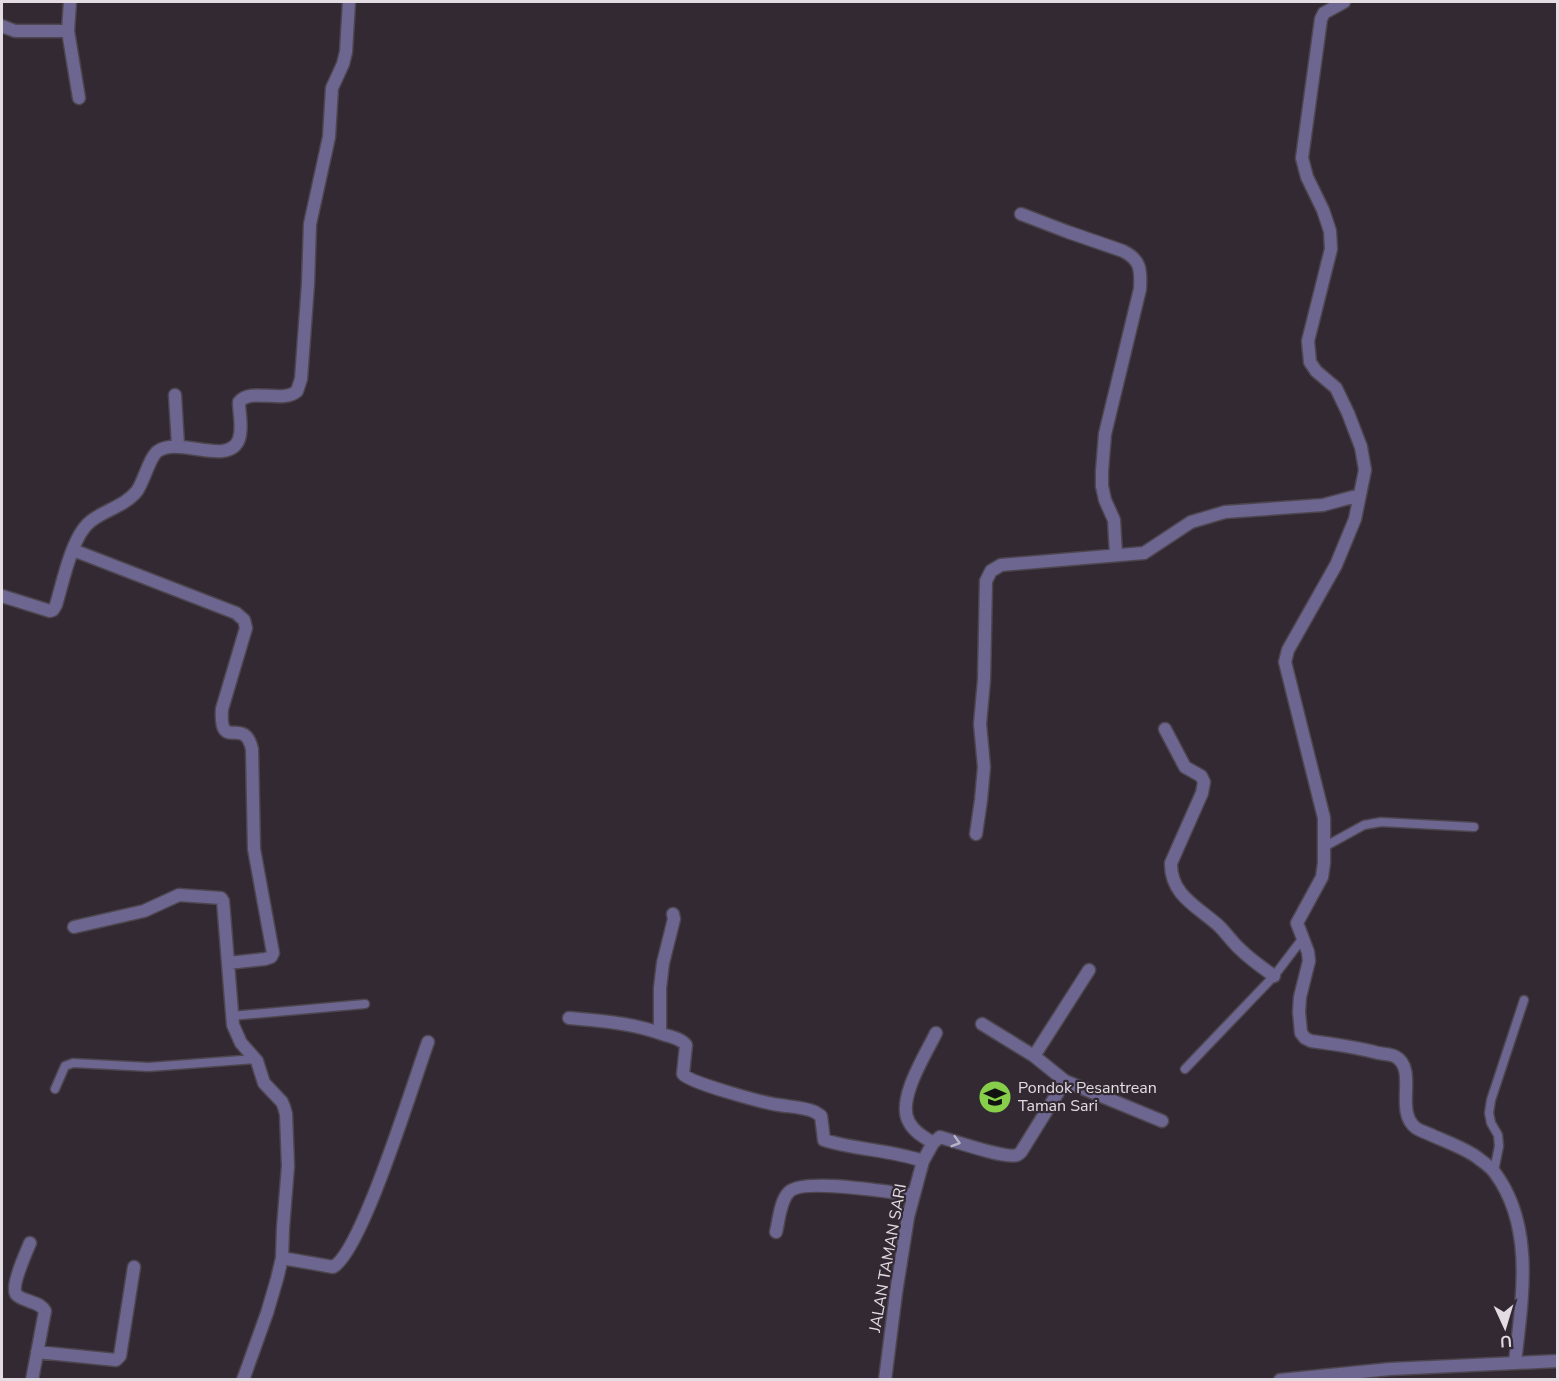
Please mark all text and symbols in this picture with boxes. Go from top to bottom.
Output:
place label: Pondok Pesantrean Taman Sari [1018,1077,1157,1117]
school or university icon: Pondok Pesantrean Taman Sari [977,1079,1013,1115]
one-way arrow [950,1135,961,1147]
street label: JALAN TAMAN SARI [864,1182,912,1335]
north arrow [1475,1297,1535,1357]
text: U [1499,1330,1513,1352]

